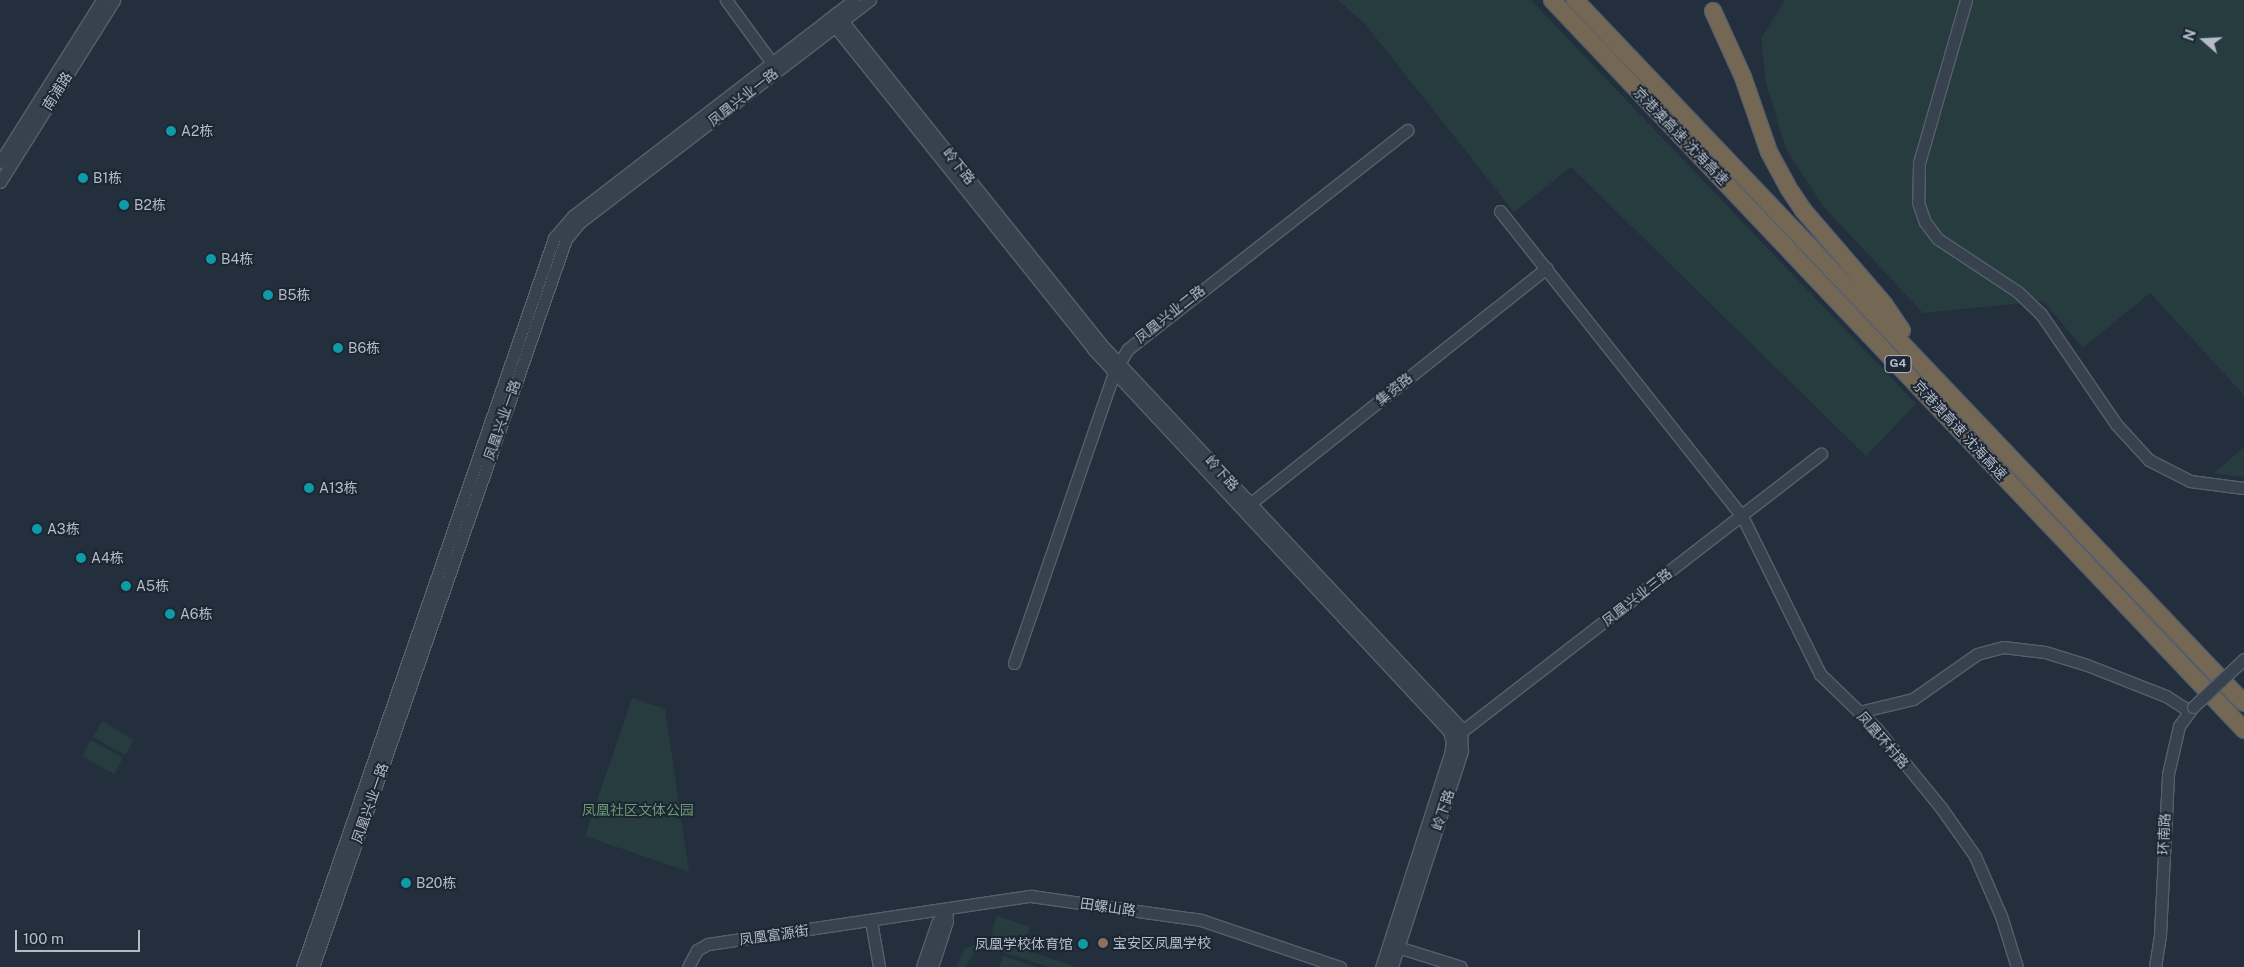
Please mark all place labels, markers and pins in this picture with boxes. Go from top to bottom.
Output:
place label: A2栋 [181,123,213,139]
marker: A2栋 [165,125,177,137]
place label: B1栋 [93,170,122,186]
marker: B1栋 [77,172,89,184]
place label: B2栋 [134,197,166,213]
marker: B2栋 [118,199,130,211]
place label: B4栋 [221,251,253,267]
marker: B4栋 [205,253,217,265]
place label: B5栋 [278,287,310,303]
marker: B5栋 [262,289,274,301]
place label: B6栋 [348,340,380,356]
marker: B6栋 [332,342,344,354]
place label: A13栋 [319,480,357,496]
marker: A13栋 [303,482,315,494]
place label: A3栋 [47,521,80,537]
marker: A3栋 [31,523,43,535]
place label: A4栋 [91,550,124,566]
marker: A4栋 [75,552,87,564]
place label: A5栋 [136,578,169,594]
marker: A5栋 [120,580,132,592]
place label: A6栋 [180,606,213,622]
marker: A6栋 [164,608,176,620]
place label: B20栋 [416,875,456,891]
marker: B20栋 [400,877,412,889]
place label: 宝安区凤凰学校 [1113,935,1211,951]
place label: 凤凰学校体育馆 [975,936,1073,952]
marker: 宝安区凤凰学校 [1097,937,1109,949]
marker: 凤凰学校体育馆 [1077,938,1089,950]

